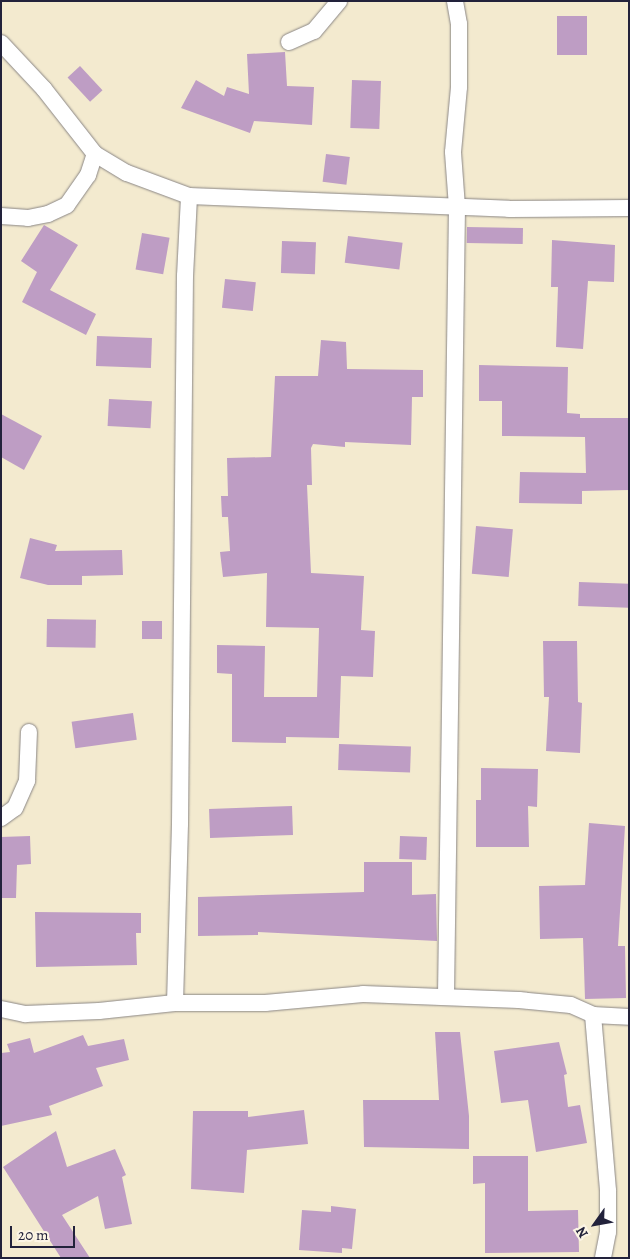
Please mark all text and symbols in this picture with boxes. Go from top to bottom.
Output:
north arrow [570,1199,620,1249]
scale bar [12,1216,78,1248]
text: N [571,1223,593,1242]
text: 20 m [18,1225,49,1245]

